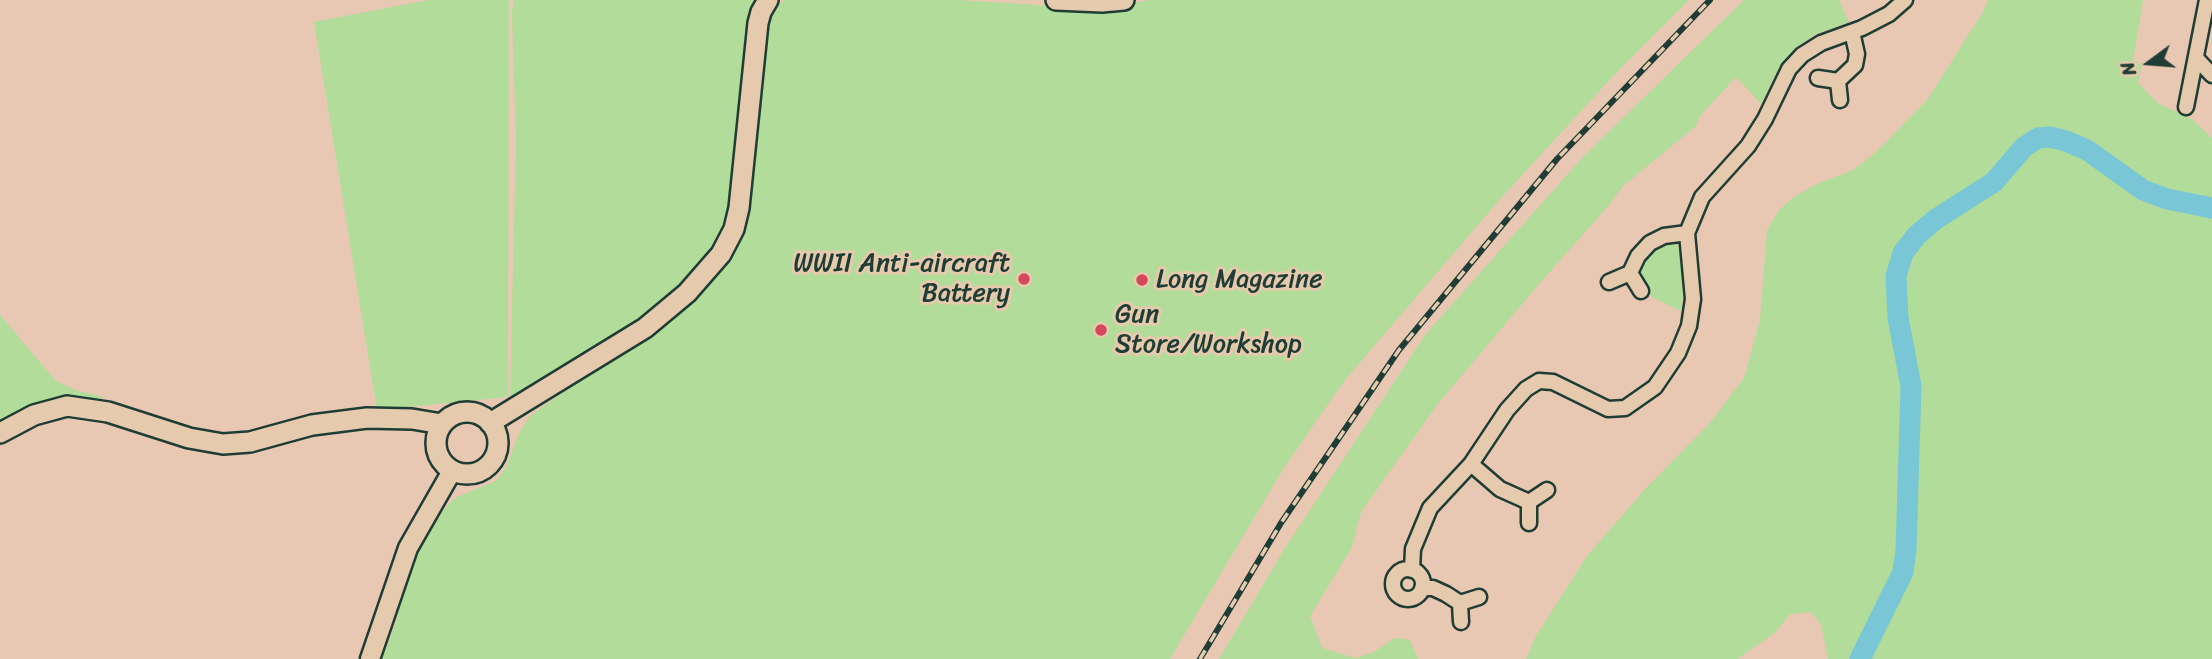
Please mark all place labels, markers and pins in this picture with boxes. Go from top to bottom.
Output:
place label: WWII Anti-aircraft Battery [793,248,1010,310]
place label: Long Magazine [1156,264,1323,296]
marker: WWII Anti-aircraft Battery [1016,271,1032,287]
marker: Long Magazine [1134,272,1150,288]
place label: Gun Store/Workshop [1115,299,1302,360]
marker: Gun Store/Workshop [1093,322,1109,338]

